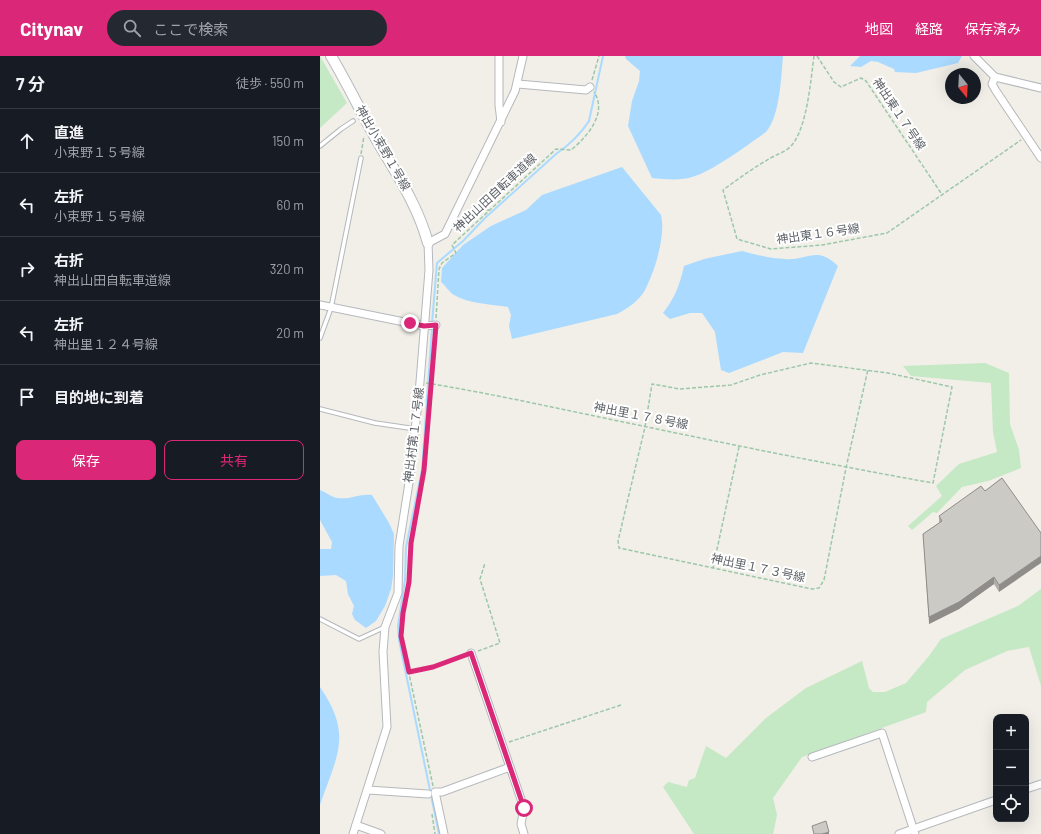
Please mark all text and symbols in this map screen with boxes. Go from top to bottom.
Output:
search box [107,10,387,46]
text: Citynav [20,17,83,40]
icon: search [121,17,143,39]
text: ここで検索 [153,20,228,38]
text: 地図 [865,20,893,37]
text: 経路 [915,20,943,37]
text: 保存済み [965,20,1021,37]
north arrow [945,68,981,104]
text: 7 分 [16,73,45,93]
text: 徒歩 · 550 m [236,75,304,91]
street label: 神出東１７号線 [871,75,929,152]
street label: 神出小束野１号線 [354,102,414,193]
text: 直進 [54,123,84,141]
icon: ahead [16,130,38,152]
text: 150 m [272,133,304,149]
text: 小束野１５号線 [54,144,145,160]
street label: 神出山田自転車道線 [450,150,539,234]
text: 左折 [54,187,84,205]
icon: left [16,194,38,216]
text: 60 m [277,197,304,213]
text: 小束野１５号線 [54,208,145,224]
street label: 神出東１６号線 [775,220,860,246]
text: 右折 [54,251,84,269]
icon: right [16,258,38,280]
text: 320 m [270,261,304,277]
text: 神出山田自転車道線 [54,272,171,288]
route end [401,314,419,332]
text: 左折 [54,315,84,333]
icon: left [16,322,38,344]
text: 20 m [276,325,304,341]
text: 神出里１２４号線 [54,336,158,352]
icon: arrive [16,386,38,408]
street label: 神出村第１７号線 [400,386,426,483]
text: 目的地に到着 [54,388,144,406]
street label: 神出里１７８号線 [593,399,690,431]
button: 保存 [16,440,156,480]
button: 共有 [164,440,304,480]
street label: 神出里１７３号線 [710,550,807,584]
map controls [993,714,1029,822]
button: + [993,714,1029,750]
button: − [993,750,1029,786]
button: locate [993,786,1029,822]
route start [515,799,533,817]

